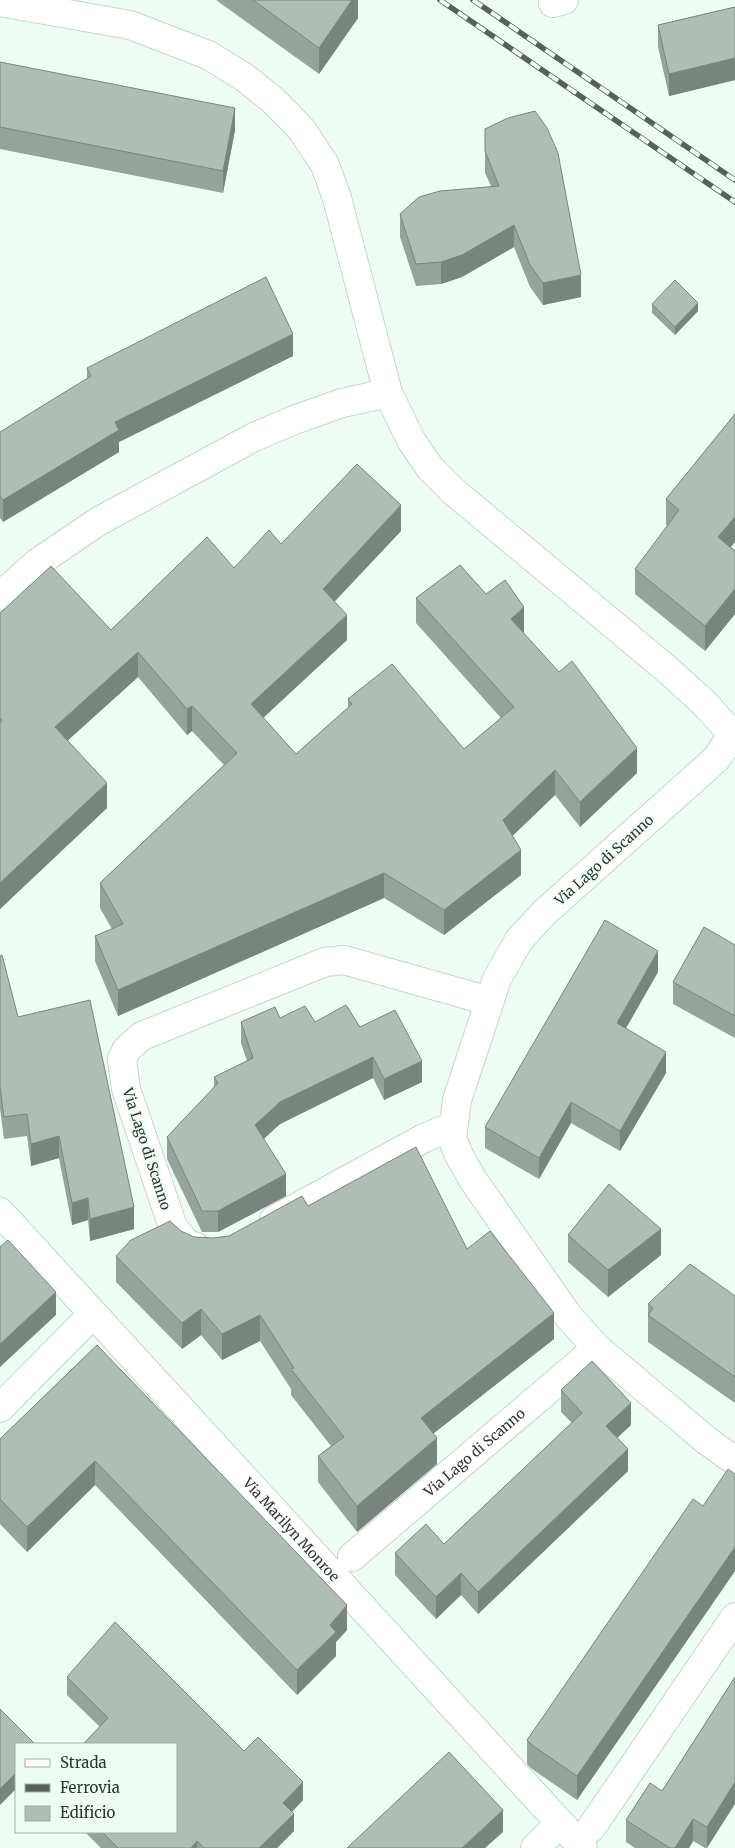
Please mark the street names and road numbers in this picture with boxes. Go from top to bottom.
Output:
street label: Via Lago di Scanno [550,811,657,910]
street label: Via Lago di Scanno [118,1085,175,1212]
street label: Via Lago di Scanno [419,1404,529,1501]
street label: Via Marilyn Monroe [238,1473,343,1585]

